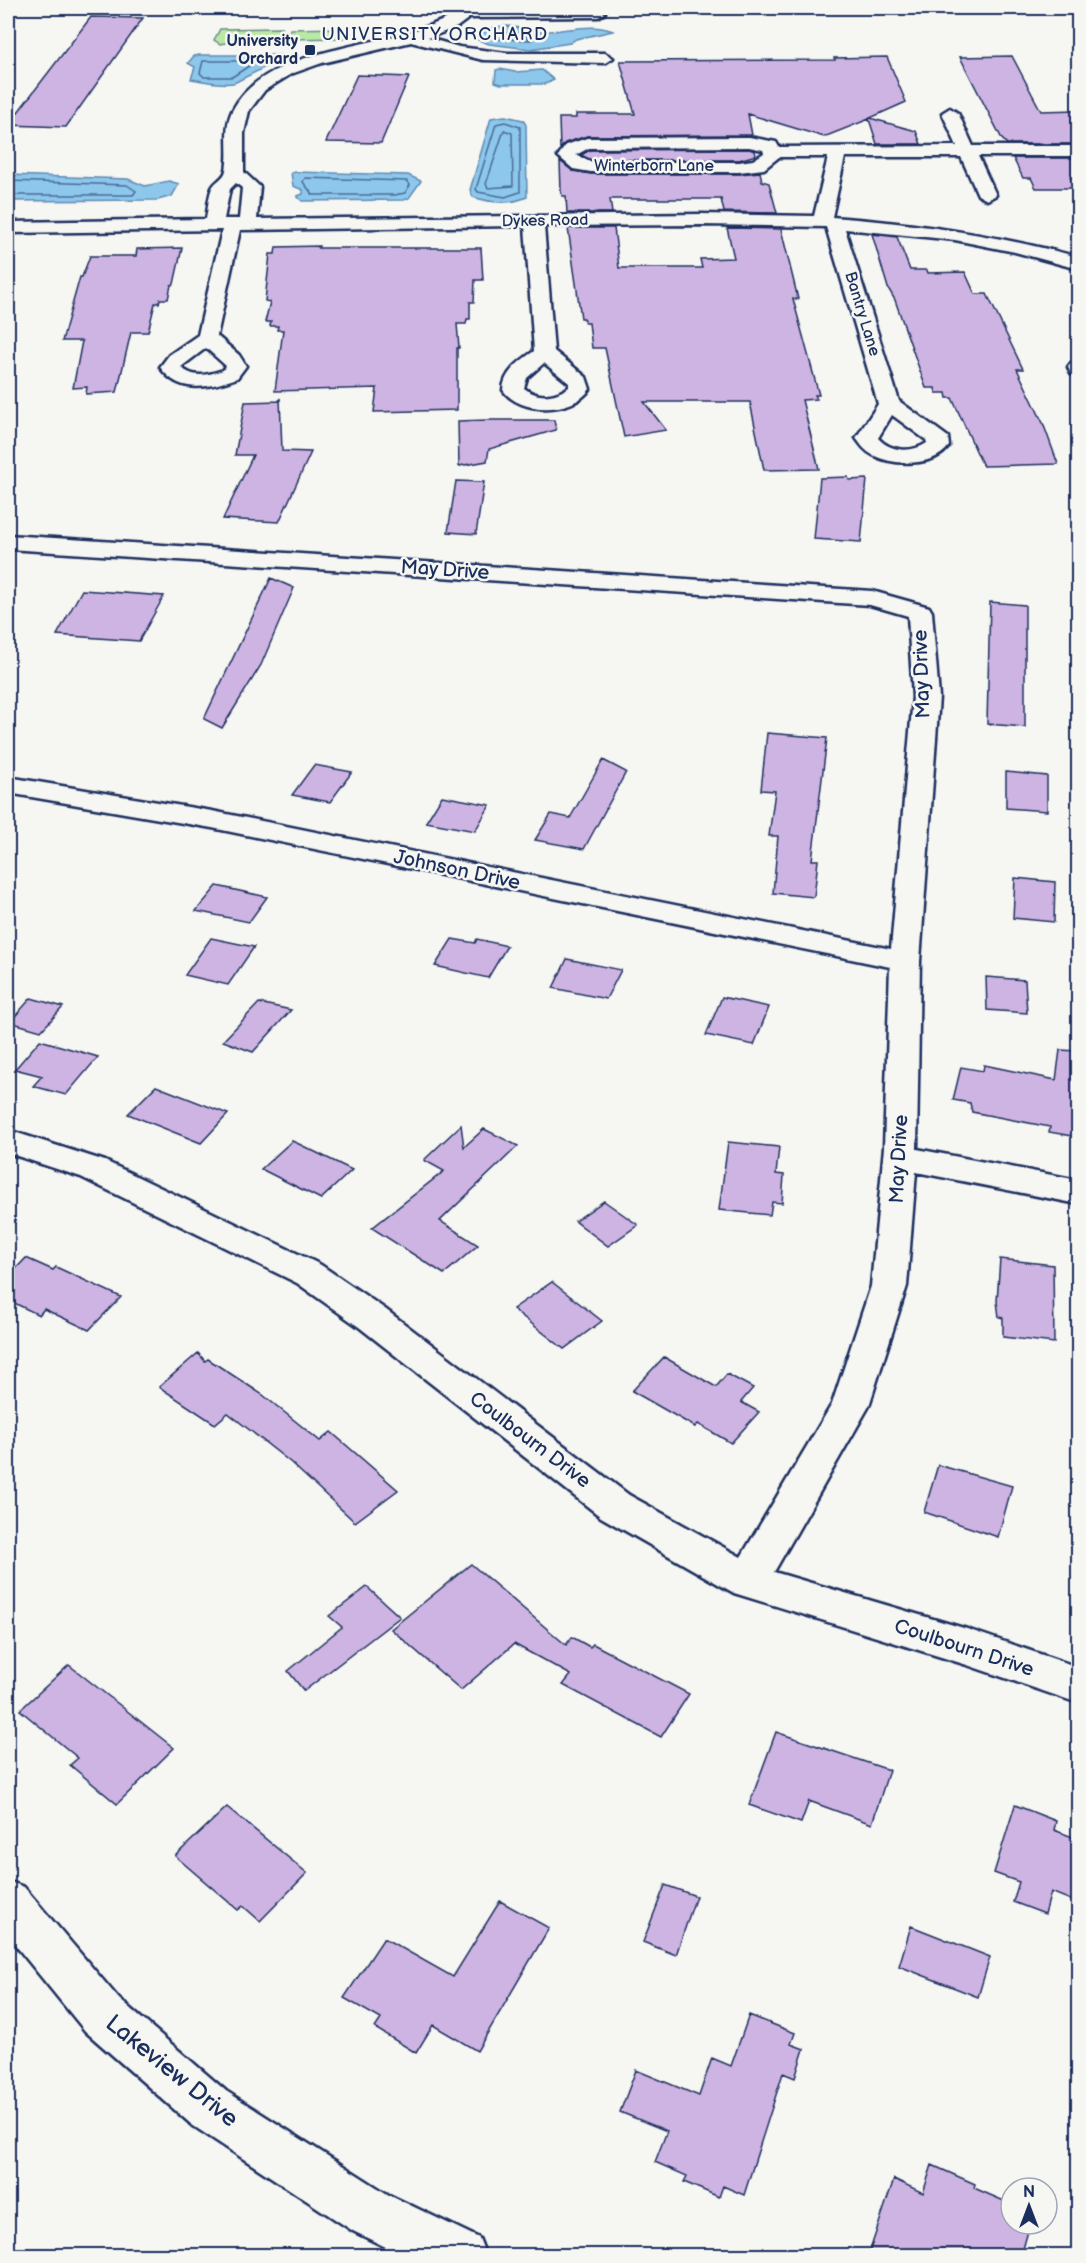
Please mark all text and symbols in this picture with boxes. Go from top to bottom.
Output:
district label: UNIVERSITY ORCHARD [321,24,549,45]
place label: University Orchard [226,32,299,69]
marker: University Orchard [303,43,317,57]
street label: Winterborn Lane [594,157,714,176]
street label: Dykes Road [501,211,589,231]
street label: Bantry Lane [840,269,884,359]
street label: May Drive [400,555,490,585]
street label: May Drive [908,629,936,719]
street label: Johnson Drive [392,845,523,895]
street label: May Drive [885,1114,913,1204]
street label: Coulbourn Drive [465,1387,595,1493]
street label: Coulbourn Drive [891,1614,1037,1682]
street label: Lakeview Drive [100,2009,244,2133]
north arrow [999,2176,1059,2236]
text: N [1023,2183,1035,2202]

